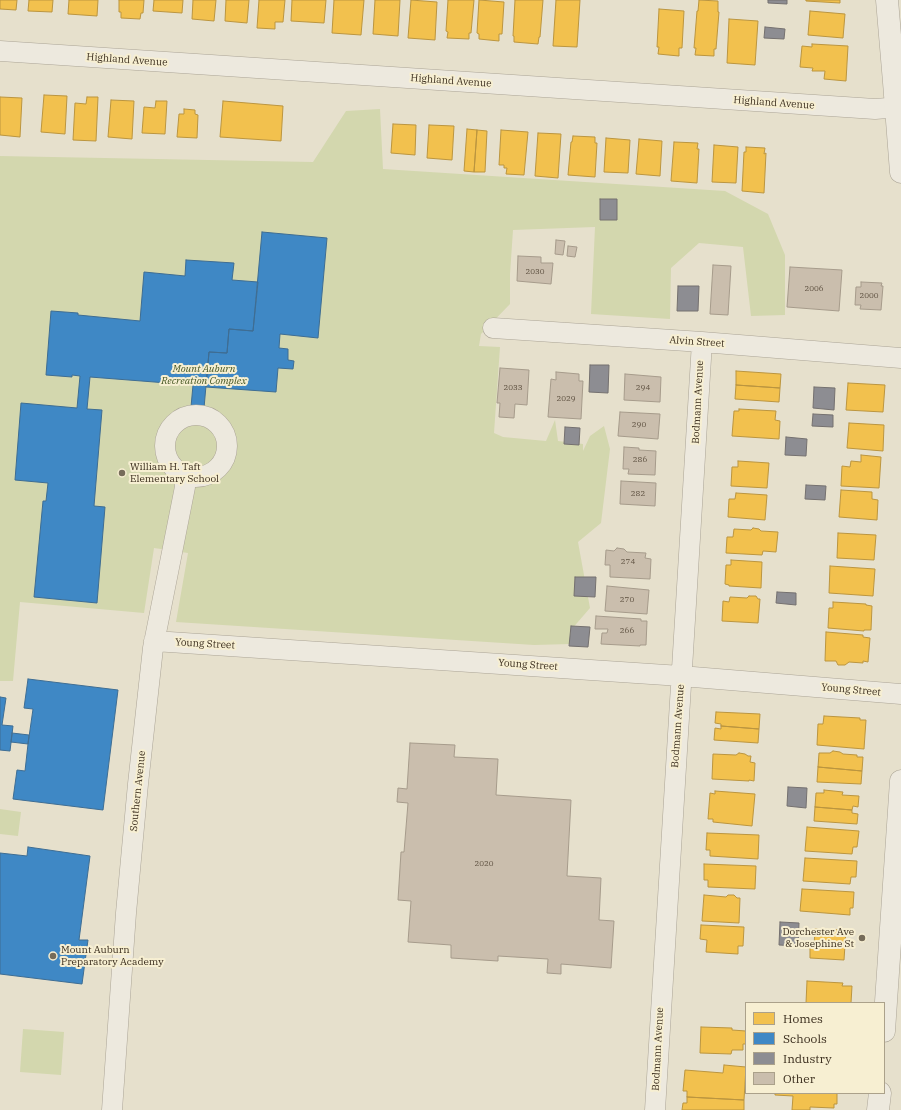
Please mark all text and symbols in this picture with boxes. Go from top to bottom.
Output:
street label: Highland Avenue [86,51,168,69]
street label: Highland Avenue [410,72,492,90]
street label: Highland Avenue [733,94,815,112]
house number: 2030 [525,267,545,277]
house number: 2006 [804,284,824,294]
house number: 2000 [859,291,879,301]
street label: Alvin Street [669,334,725,350]
street label: Bodmann Avenue [690,360,706,444]
park label: Mount Auburn Recreation Complex [161,363,247,386]
house number: 2033 [503,383,523,393]
house number: 294 [636,383,650,393]
house number: 2029 [556,394,576,404]
house number: 290 [632,420,646,430]
house number: 286 [633,455,647,465]
place label: William H. Taft Elementary School [130,461,219,484]
marker: William H. Taft Elementary School [117,468,127,478]
house number: 282 [631,489,645,499]
house number: 274 [621,557,635,567]
house number: 270 [620,595,634,605]
house number: 266 [620,626,634,636]
street label: Young Street [175,636,235,652]
street label: Young Street [498,657,558,673]
street label: Young Street [821,681,881,699]
street label: Bodmann Avenue [669,684,687,768]
street label: Southern Avenue [128,750,148,832]
house number: 2020 [474,859,494,869]
place label: Dorchester Ave & Josephine St [782,926,854,950]
marker: Dorchester Ave & Josephine St [857,933,867,943]
place label: Mount Auburn Preparatory Academy [61,944,164,968]
marker: Mount Auburn Preparatory Academy [48,951,58,961]
legend [745,1002,885,1094]
street label: Bodmann Avenue [650,1007,666,1091]
text: Homes [783,1011,823,1026]
text: Schools [783,1031,827,1046]
text: Industry [783,1051,832,1066]
text: Other [783,1071,815,1086]

